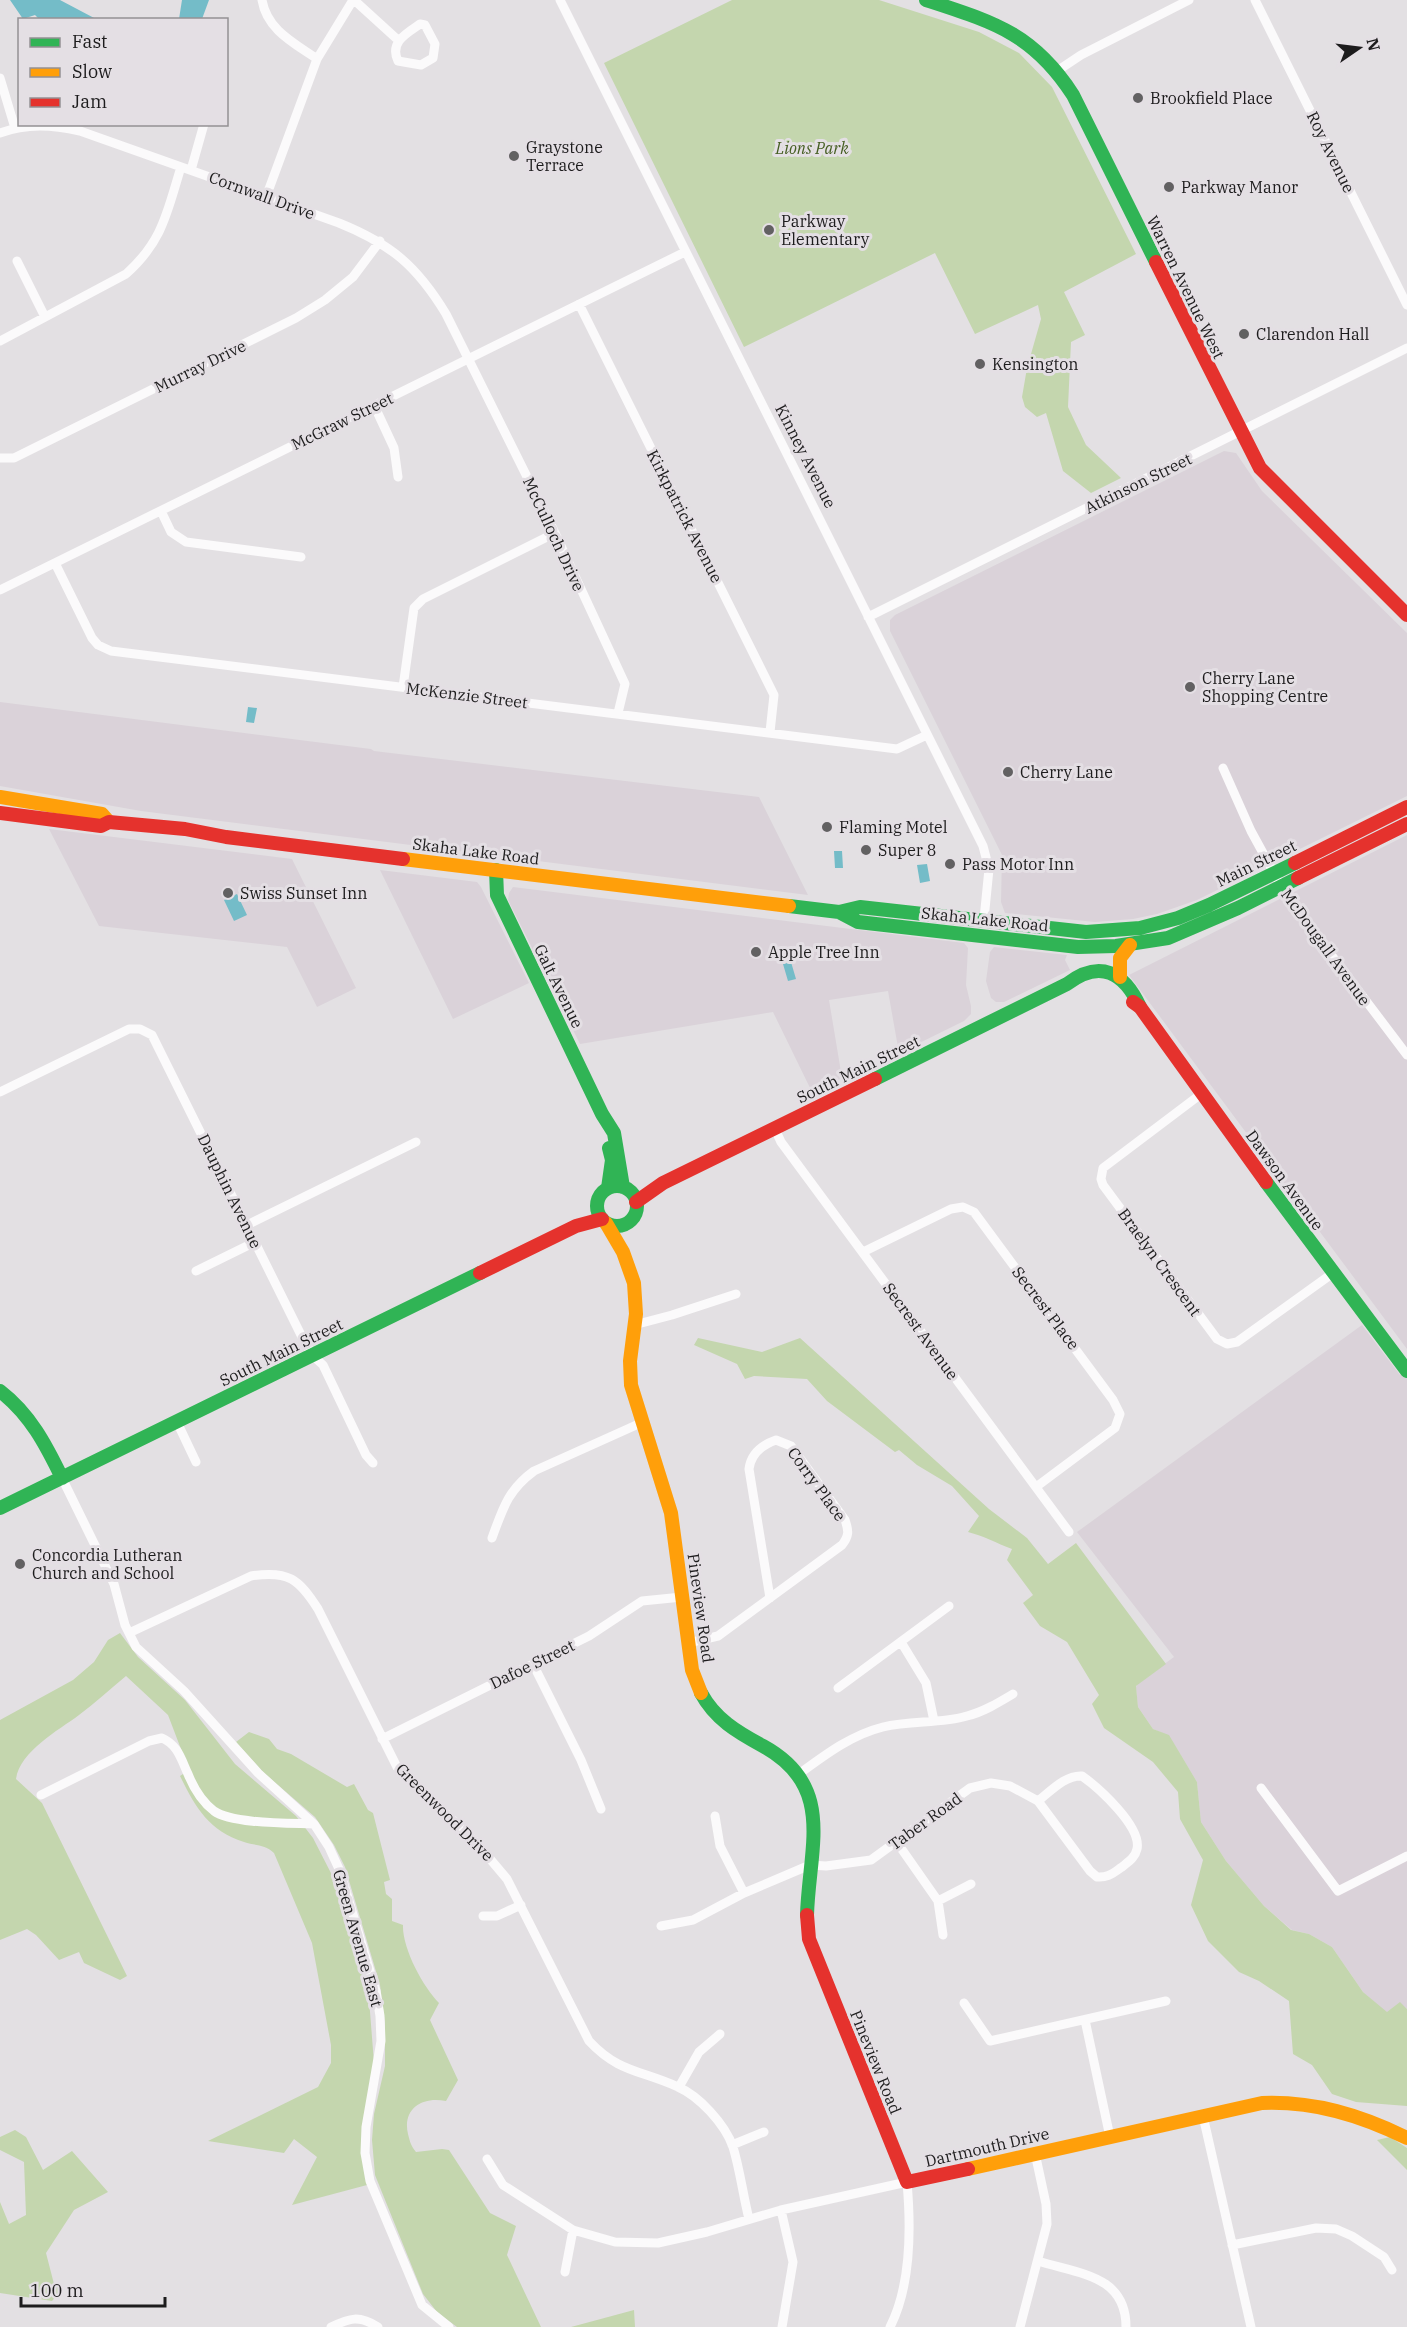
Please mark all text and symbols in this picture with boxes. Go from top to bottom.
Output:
legend [18,18,228,126]
north arrow [1329,18,1389,78]
text: Fast [72,30,107,53]
text: N [1362,36,1385,53]
text: Slow [72,60,112,83]
place label: Brookfield Place [1150,88,1273,108]
text: Jam [72,90,107,113]
marker: Brookfield Place [1131,91,1145,105]
street label: Roy Avenue [1303,108,1359,196]
place label: Graystone Terrace [526,137,603,175]
park label: Lions Park [774,138,849,158]
marker: Graystone Terrace [507,149,521,163]
street label: Cornwall Drive [206,167,318,223]
place label: Parkway Manor [1181,177,1298,197]
marker: Parkway Manor [1162,180,1176,194]
place label: Parkway Elementary [781,211,870,249]
street label: Warren Avenue West [1143,212,1229,362]
marker: Parkway Elementary [762,223,776,237]
place label: Clarendon Hall [1256,324,1370,344]
marker: Clarendon Hall [1237,327,1251,341]
street label: Murray Drive [151,335,249,397]
place label: Kensington [992,354,1078,374]
marker: Kensington [973,357,987,371]
street label: McGraw Street [288,388,396,454]
street label: Kinney Avenue [771,401,841,511]
street label: Kirkpatrick Avenue [643,446,727,586]
street label: Atkinson Street [1081,448,1195,518]
street label: McCulloch Drive [519,474,589,594]
place label: Cherry Lane Shopping Centre [1202,668,1328,706]
street label: McKenzie Street [405,678,529,712]
marker: Cherry Lane Shopping Centre [1183,680,1197,694]
place label: Cherry Lane [1020,762,1113,782]
marker: Cherry Lane [1001,765,1015,779]
place label: Flaming Motel [839,817,948,837]
marker: Flaming Motel [820,820,834,834]
street label: Skaha Lake Road [411,833,541,869]
street label: Main Street [1213,835,1300,891]
place label: Super 8 [878,840,936,860]
marker: Super 8 [859,843,873,857]
place label: Pass Motor Inn [962,854,1074,874]
marker: Pass Motor Inn [943,857,957,871]
place label: Swiss Sunset Inn [240,883,367,903]
street label: McDougall Avenue [1277,885,1375,1009]
marker: Swiss Sunset Inn [221,886,235,900]
street label: Skaha Lake Road [920,902,1050,936]
street label: Galt Avenue [530,941,588,1031]
place label: Apple Tree Inn [768,942,880,962]
marker: Apple Tree Inn [749,945,763,959]
street label: South Main Street [793,1030,923,1107]
street label: Dawson Avenue [1242,1126,1328,1234]
street label: Dauphin Avenue [194,1130,266,1252]
street label: Braelyn Crescent [1114,1204,1206,1320]
street label: Secrest Place [1008,1262,1084,1354]
street label: Secrest Avenue [879,1279,963,1383]
street label: South Main Street [216,1313,346,1390]
street label: Corry Place [784,1443,850,1525]
place label: Concordia Lutheran Church and School [32,1545,182,1583]
street label: Pineview Road [683,1552,719,1664]
marker: Concordia Lutheran Church and School [13,1557,27,1571]
street label: Dafoe Street [486,1635,578,1693]
street label: Greenwood Drive [392,1759,498,1865]
street label: Taber Road [884,1788,966,1854]
street label: Green Avenue East [329,1867,387,2009]
street label: Pineview Road [846,2007,906,2117]
street label: Dartmouth Drive [923,2123,1051,2171]
scale bar [21,2270,165,2308]
text: 100 m [30,2279,84,2302]

